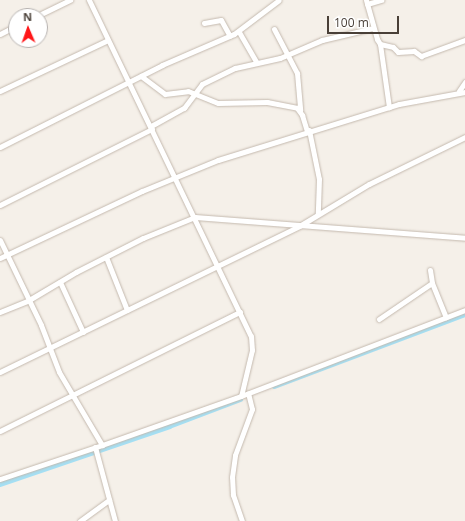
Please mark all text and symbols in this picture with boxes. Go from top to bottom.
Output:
north arrow [8,8,48,48]
scale bar [329,8,401,34]
text: N [23,9,32,24]
text: 100 m [334,14,369,31]

